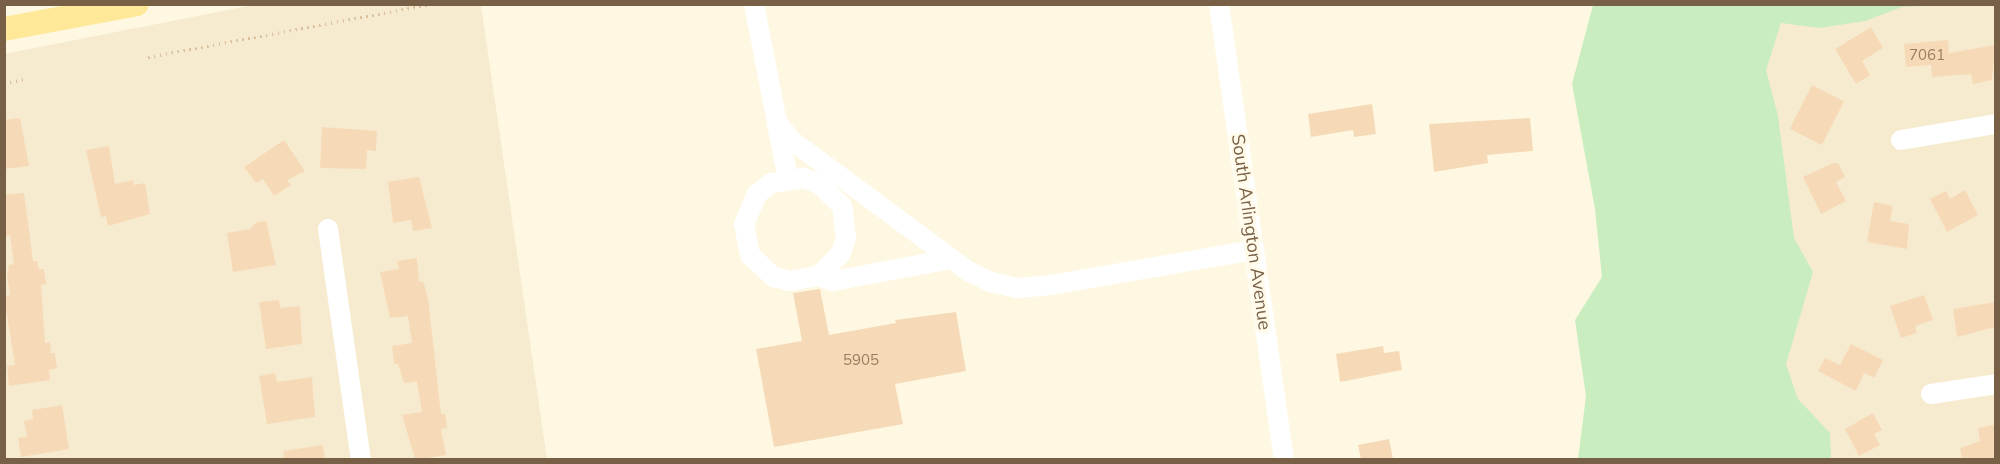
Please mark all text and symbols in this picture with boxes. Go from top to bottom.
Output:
house number: 7061 [1909,46,1945,64]
street label: South Arlington Avenue [1227,133,1275,331]
house number: 5905 [843,351,879,369]

